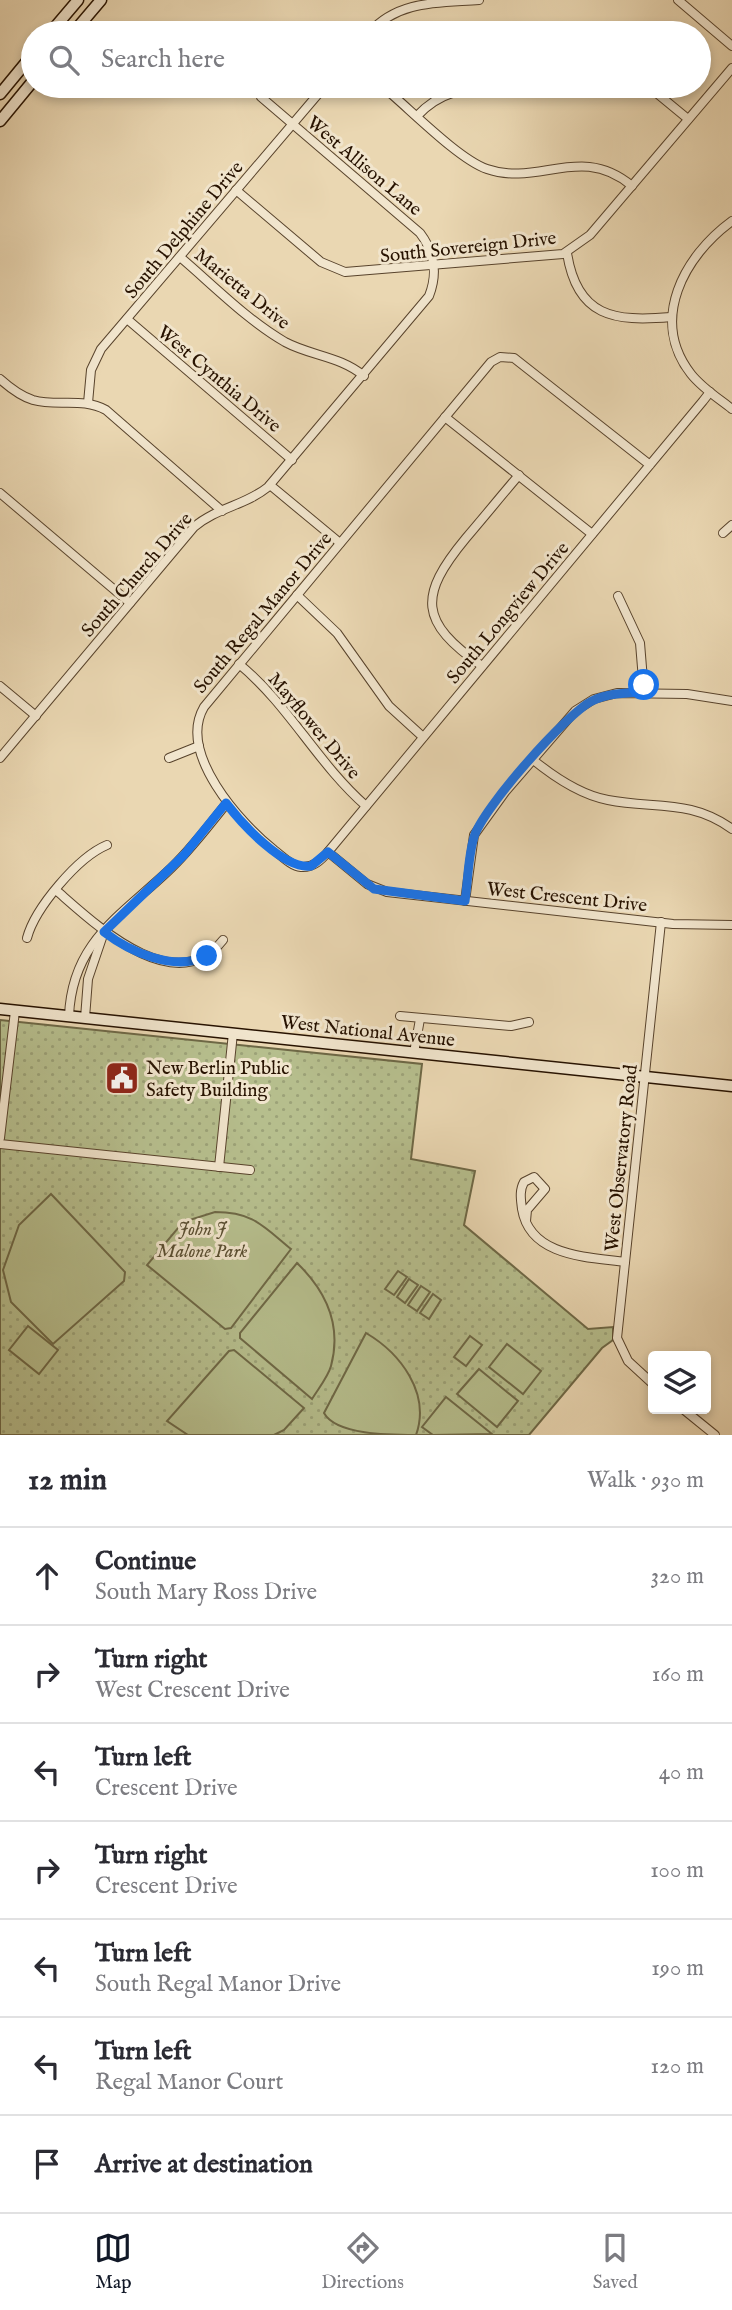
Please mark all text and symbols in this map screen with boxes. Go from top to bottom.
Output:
search box [21,21,711,98]
icon: search [45,41,83,79]
text: Search here [101,43,225,76]
street label: West Allison Lane [301,111,427,222]
street label: South Delphine Drive [120,156,249,304]
street label: South Sovereign Drive [379,227,558,269]
street label: Marietta Drive [189,244,295,336]
street label: West Cynthia Drive [152,321,286,439]
street label: South Church Drive [77,508,198,643]
street label: South Regal Manor Drive [189,528,338,699]
street label: South Longview Drive [442,537,575,689]
street label: Mayflower Drive [262,668,365,785]
route start [628,669,659,700]
street label: West Crescent Drive [485,878,648,918]
route end [191,940,222,971]
street label: West National Avenue [280,1011,456,1053]
place label: New Berlin Public Safety Building [146,1057,289,1103]
public building icon: New Berlin Public Safety Building [103,1059,141,1097]
street label: West Observatory Road [600,1063,644,1253]
park label: John J Malone Park [157,1218,248,1264]
map controls [648,1351,711,1414]
button: layers [648,1351,711,1414]
text: 12 min [28,1462,107,1500]
text: Walk · 930 m [587,1466,704,1495]
text: Continue [95,1545,196,1578]
icon: ahead [28,1557,66,1595]
text: 320 m [651,1562,704,1591]
text: South Mary Ross Drive [95,1578,317,1607]
text: Turn right [95,1643,208,1676]
icon: right [28,1655,66,1693]
text: 160 m [652,1660,704,1689]
text: West Crescent Drive [95,1676,290,1705]
text: Turn left [95,1741,192,1774]
icon: left [28,1753,66,1791]
text: 40 m [659,1758,704,1787]
text: Crescent Drive [95,1774,238,1803]
text: Turn right [95,1839,208,1872]
icon: right [28,1851,66,1889]
text: 100 m [650,1856,704,1885]
text: Crescent Drive [95,1872,238,1901]
text: Turn left [95,1937,192,1970]
icon: left [28,1949,66,1987]
text: 190 m [651,1954,704,1983]
text: South Regal Manor Drive [95,1970,341,1999]
text: Turn left [95,2035,192,2068]
icon: left [28,2047,66,2085]
text: 120 m [651,2052,704,2081]
text: Regal Manor Court [95,2068,283,2097]
icon: arrive [28,2145,66,2183]
text: Arrive at destination [95,2148,313,2181]
tab: Map [94,2229,132,2295]
tab: Directions [321,2229,404,2295]
tab: Saved [593,2229,638,2295]

